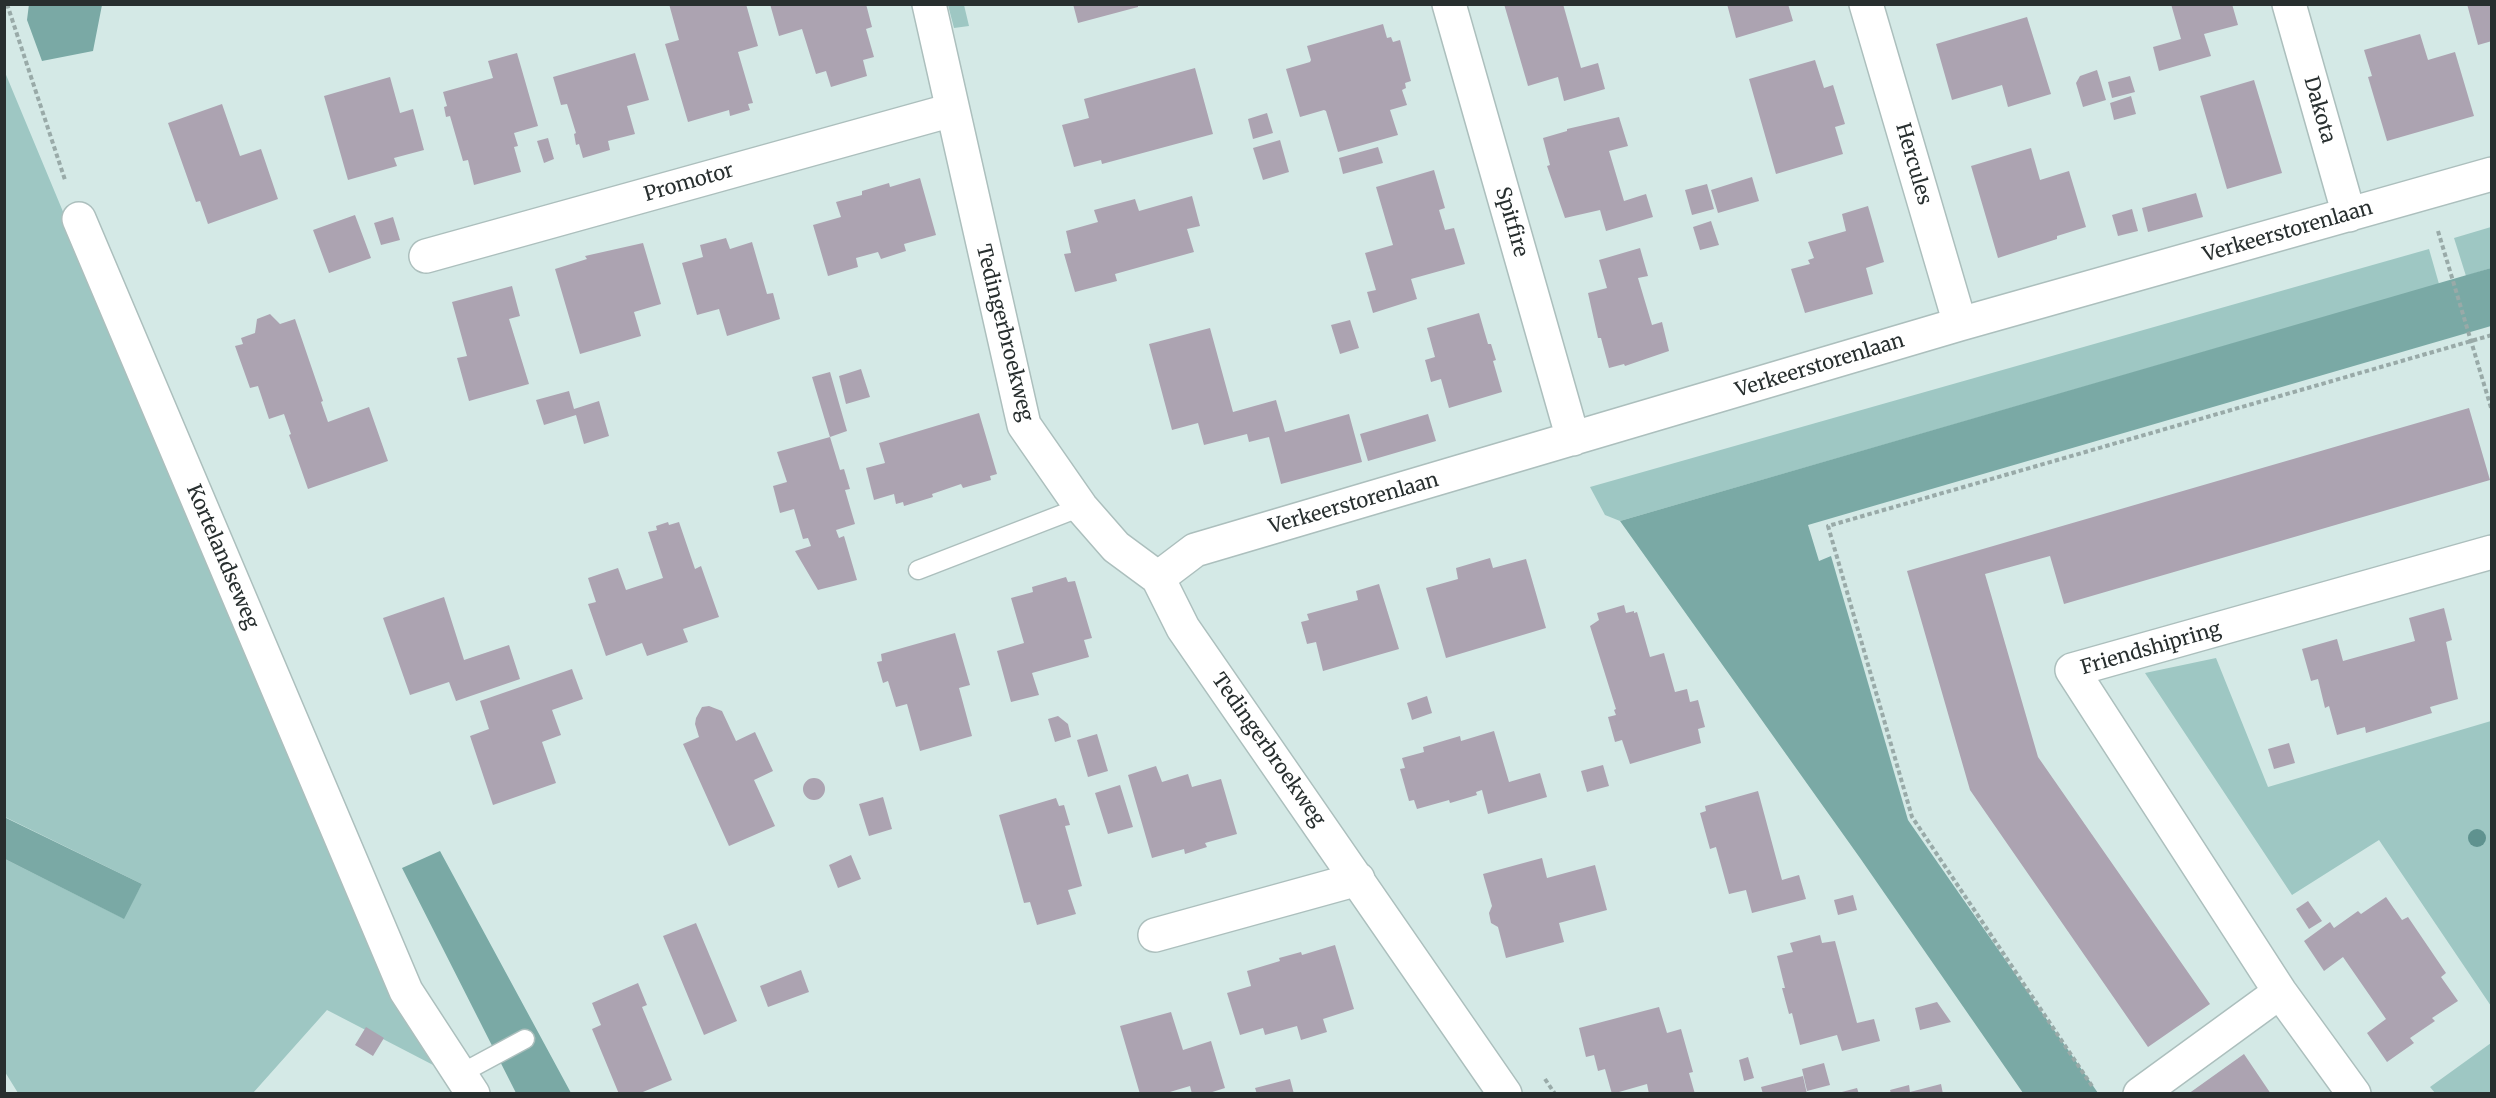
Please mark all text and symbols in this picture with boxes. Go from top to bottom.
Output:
street label: Dakota [2298,74,2340,146]
street label: Hercules [1890,120,1936,208]
street label: Promotor [641,159,737,207]
street label: Spitfire [1490,184,1532,260]
street label: Verkeerstorenlaan [2200,196,2376,268]
street label: Tedingerbroekweg [970,242,1038,424]
street label: Verkeerstorenlaan [1733,329,1907,403]
street label: Verkeerstorenlaan [1266,468,1442,540]
street label: Kortelandseweg [181,481,263,633]
street label: Friendshipring [2078,618,2224,680]
street label: Tedingerbroekweg [1206,669,1330,831]

